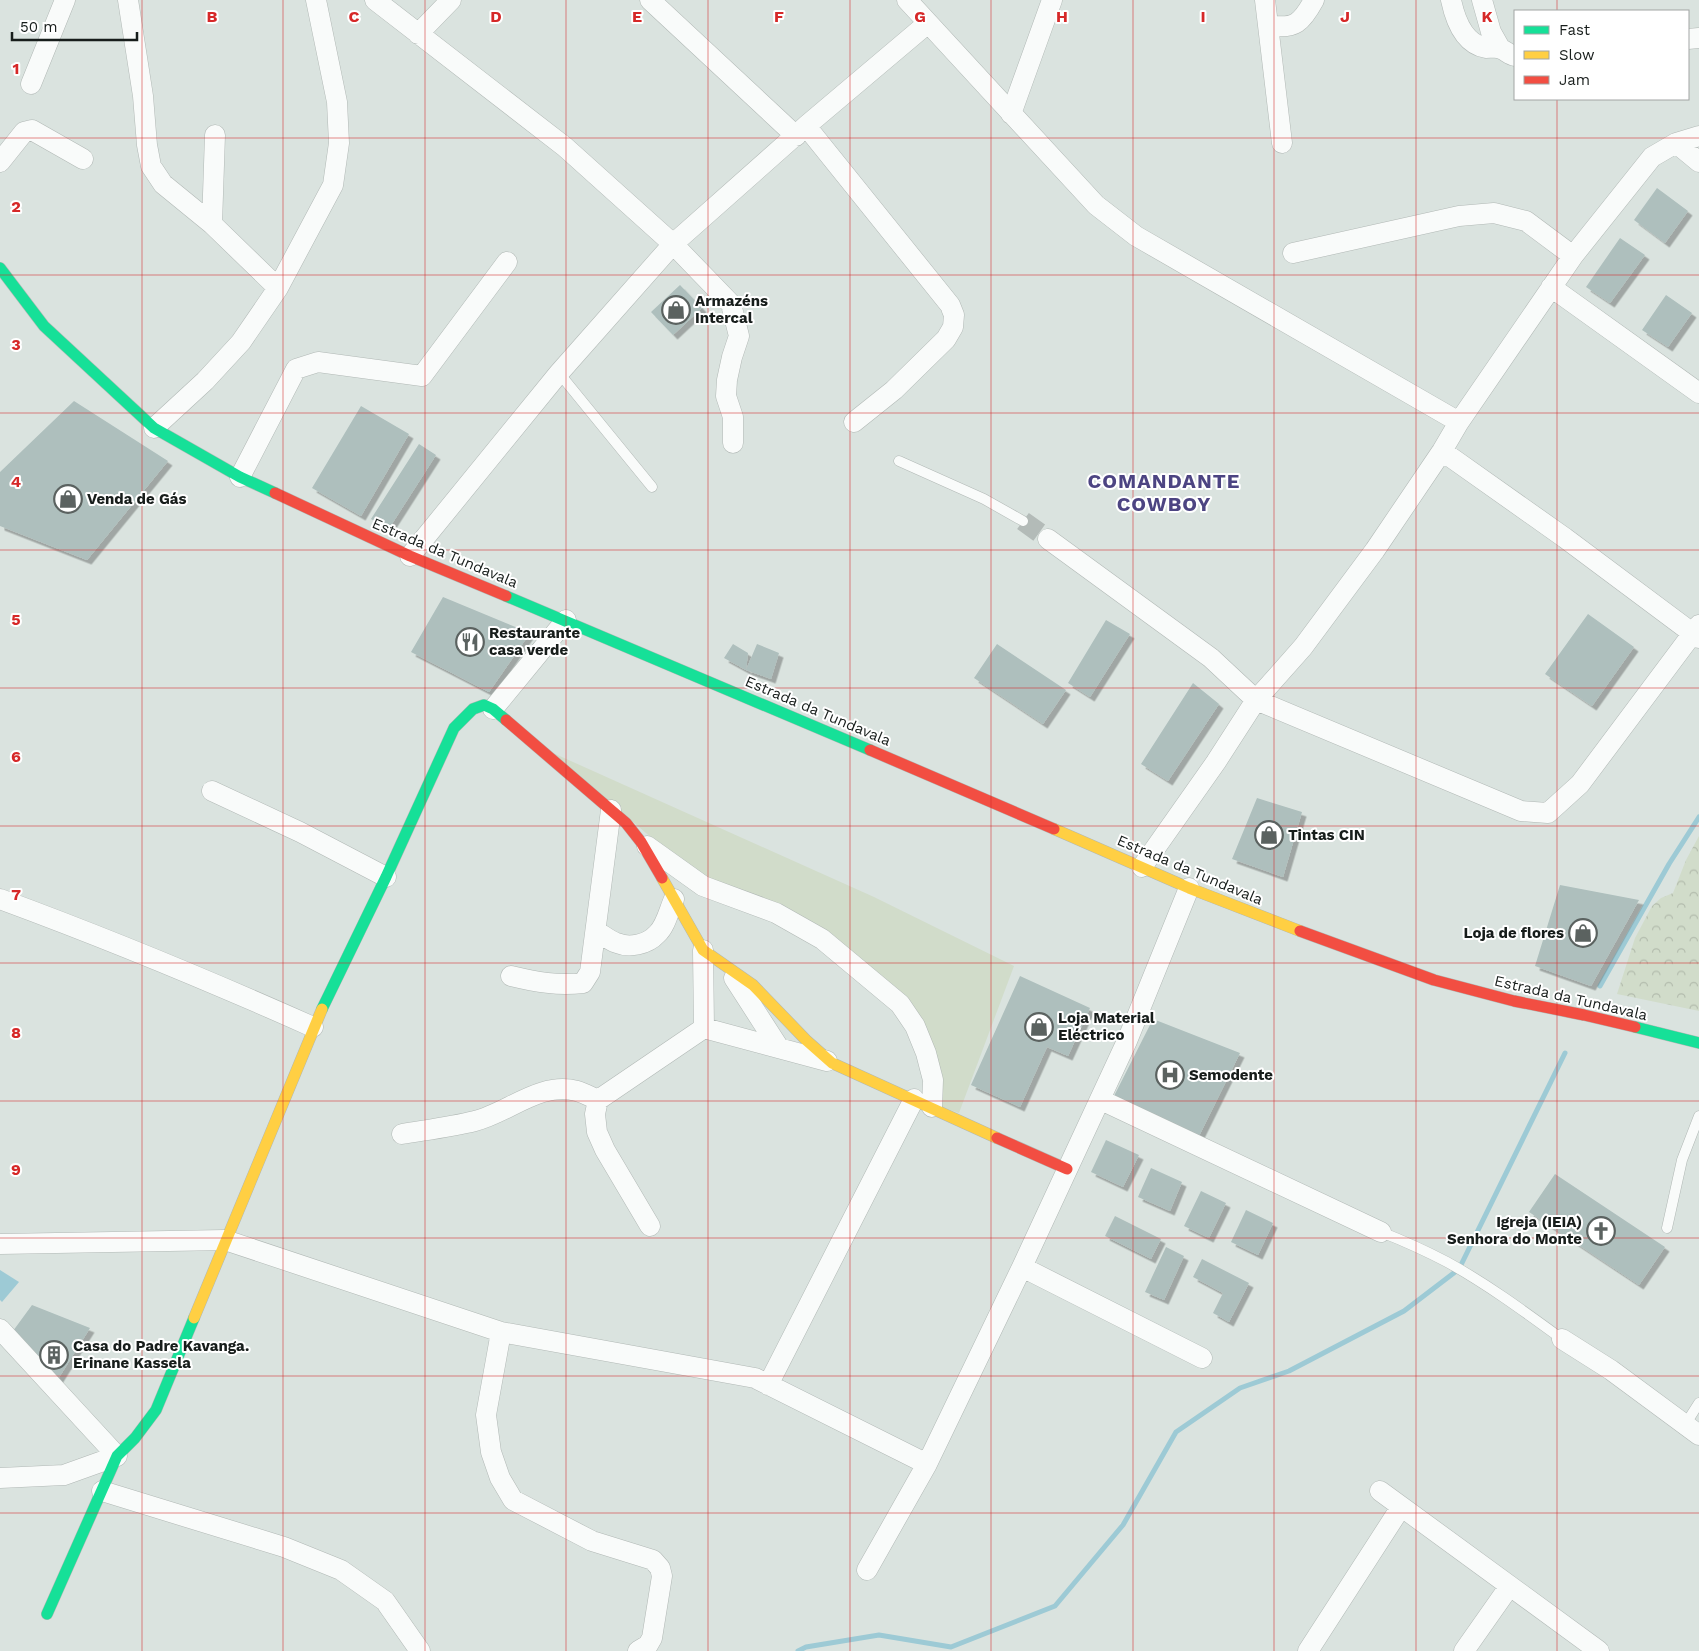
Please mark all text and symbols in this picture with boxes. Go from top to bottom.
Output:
text: B [207,7,218,26]
text: C [349,7,360,26]
text: D [490,7,502,26]
text: E [632,7,642,26]
text: F [774,7,784,26]
text: G [914,7,926,26]
text: H [1056,7,1068,26]
text: I [1200,7,1206,26]
text: J [1340,7,1350,26]
text: K [1481,7,1493,26]
scale bar [12,10,138,42]
legend [1514,10,1689,100]
text: 50 m [20,18,57,36]
text: Fast [1559,21,1591,39]
text: Slow [1559,46,1595,64]
text: 1 [13,59,19,78]
text: Jam [1559,71,1590,89]
text: 2 [11,197,21,216]
place label: Armazéns Intercal [695,292,768,327]
shop icon: Armazéns Intercal [661,295,691,325]
text: 3 [11,335,21,354]
district label: COMANDANTE COWBOY [1088,469,1240,516]
text: 4 [11,472,21,491]
shop icon: Venda de Gás [53,484,83,514]
place label: Venda de Gás [87,490,187,508]
street label: Estrada da Tundavala [369,514,521,592]
text: 5 [11,610,21,629]
place label: Restaurante casa verde [489,624,580,659]
restaurant icon: Restaurante casa verde [455,627,485,657]
street label: Estrada da Tundavala [742,672,894,750]
text: 6 [11,747,21,766]
shop icon: Tintas CIN [1254,820,1284,850]
place label: Tintas CIN [1288,826,1365,844]
street label: Estrada da Tundavala [1114,831,1266,909]
text: 7 [11,885,21,904]
shop icon: Loja de flores [1568,918,1598,948]
place label: Loja de flores [1463,924,1564,942]
street label: Estrada da Tundavala [1493,972,1650,1024]
place label: Loja Material Eléctrico [1058,1009,1155,1044]
shop icon: Loja Material Eléctrico [1024,1012,1054,1042]
text: 8 [11,1023,21,1042]
hospital icon: Semodente [1155,1060,1185,1090]
place label: Semodente [1189,1066,1273,1084]
text: 9 [11,1160,21,1179]
place label: Igreja (IEIA) Senhora do Monte [1447,1213,1582,1248]
church icon: Igreja (IEIA) Senhora do Monte [1586,1216,1616,1246]
place label: Casa do Padre Kavanga. Erinane Kassela [73,1337,249,1372]
building icon: Casa do Padre Kavanga. Erinane Kassela [39,1340,69,1370]

